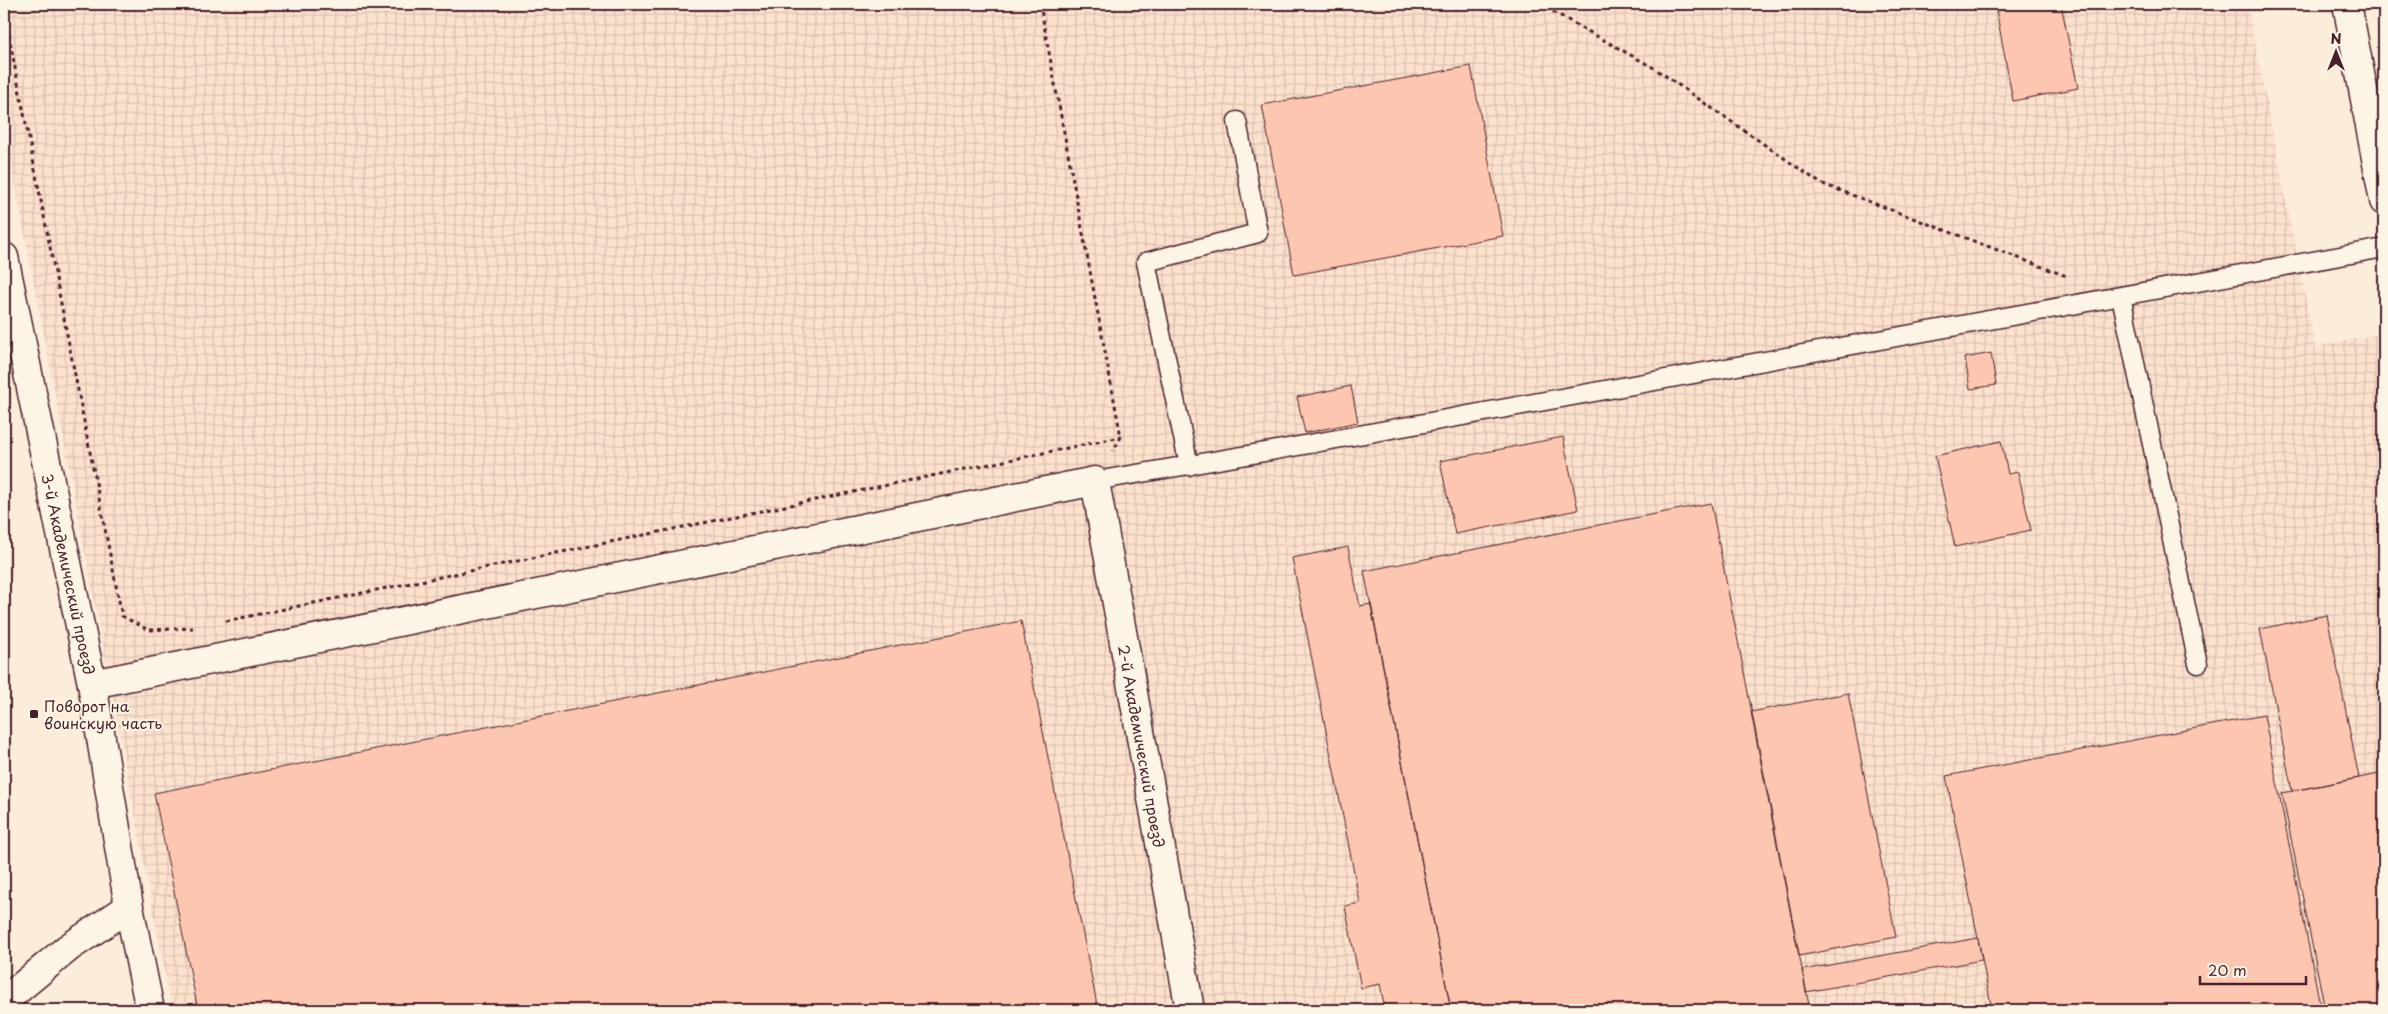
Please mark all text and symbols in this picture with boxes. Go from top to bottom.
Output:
north arrow [2310,28,2360,78]
text: N [2330,28,2342,49]
street label: 3-й Академический проезд [36,471,102,677]
street label: 2-й Академический проезд [1113,643,1171,849]
place label: Поворот на воинскую часть [44,694,163,734]
marker: Поворот на воинскую часть [28,708,40,720]
scale bar [2200,954,2307,986]
text: 20 m [2208,958,2247,981]

